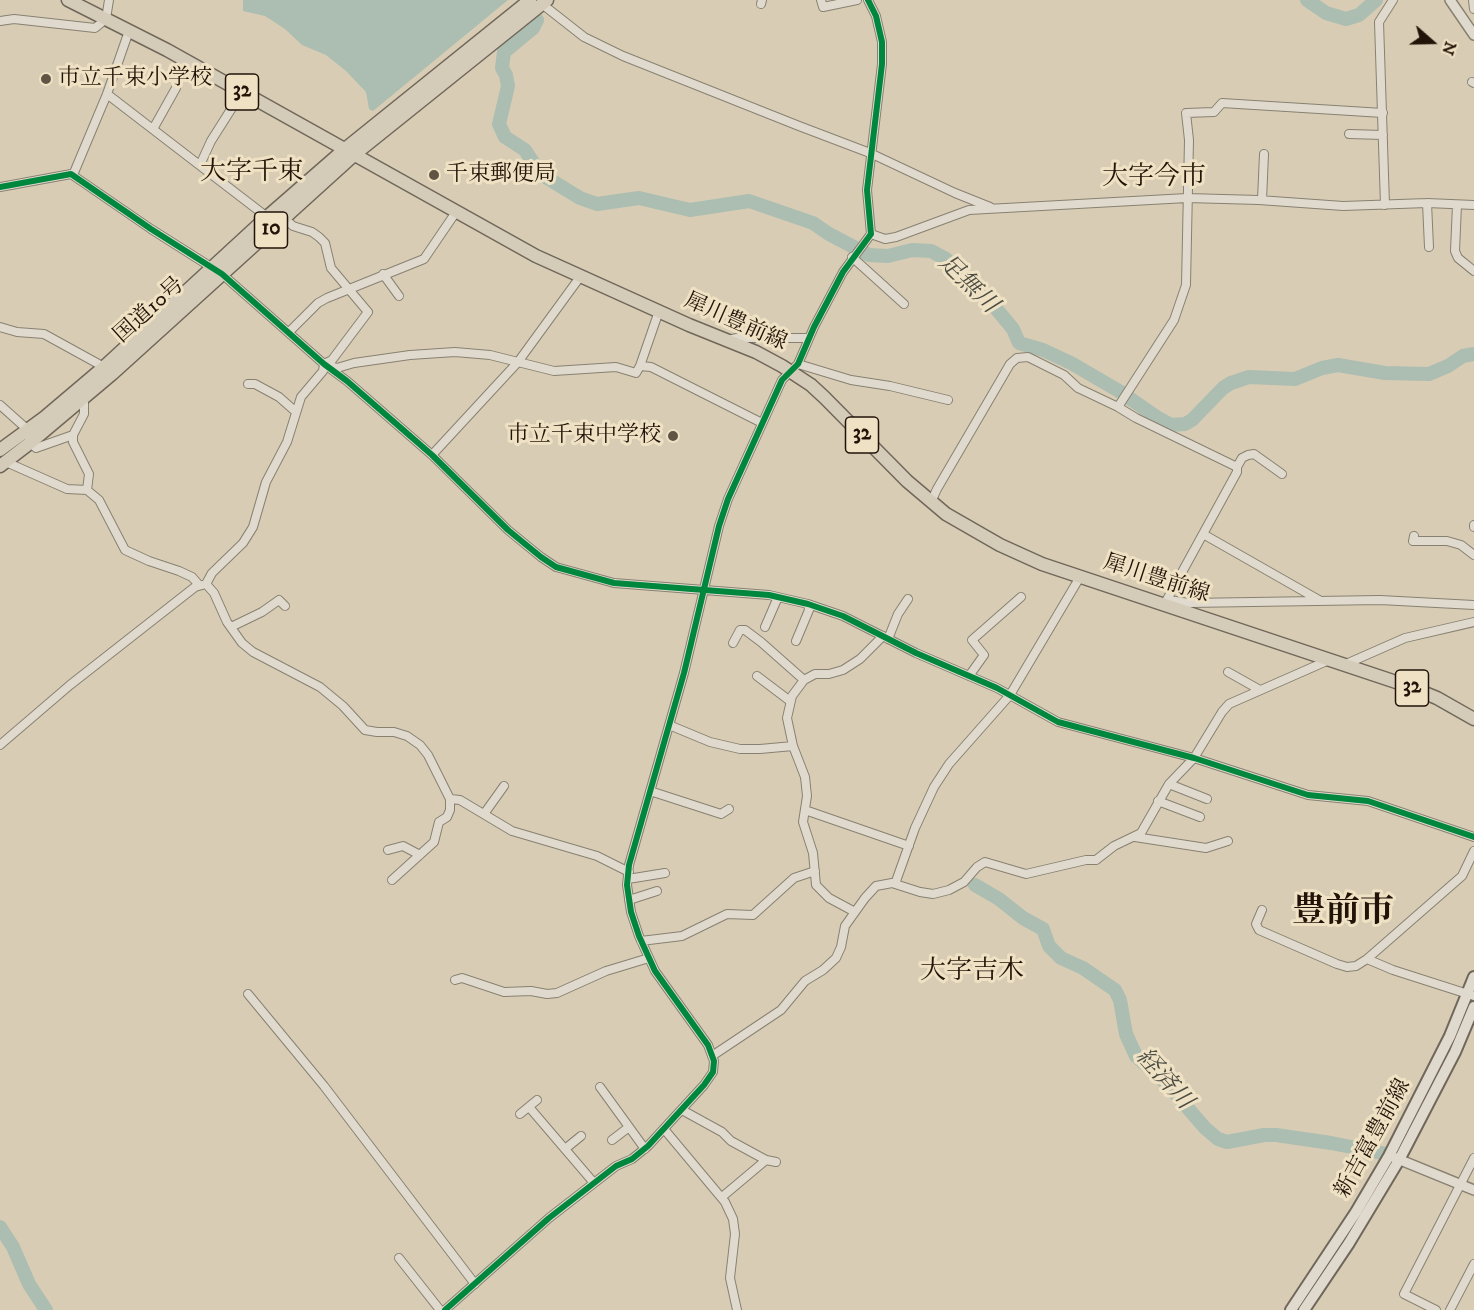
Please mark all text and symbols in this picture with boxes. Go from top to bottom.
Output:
north arrow [1402,12,1462,72]
text: N [1437,39,1461,58]
place label: 市立千束小学校 [58,66,212,92]
marker: 市立千束小学校 [39,72,53,86]
road number: 32 [226,74,258,110]
district label: 大字千束 [200,158,304,190]
place label: 千束郵便局 [446,162,556,188]
district label: 大字今市 [1102,163,1206,195]
marker: 千束郵便局 [427,168,441,182]
road number: 10 [254,212,288,248]
water label: 足無川 [931,250,1003,320]
street label: 国道10号 [109,272,191,350]
street label: 犀川豊前線 [679,289,791,357]
road number: 32 [846,417,878,453]
place label: 市立千束中学校 [507,423,661,449]
marker: 市立千束中学校 [666,429,680,443]
street label: 犀川豊前線 [1100,550,1212,610]
road number: 32 [1396,670,1428,706]
district label: 豊前市 [1292,894,1394,934]
district label: 大字吉木 [920,957,1024,989]
water label: 経済川 [1128,1044,1198,1116]
street label: 新吉富豊前線 [1330,1075,1418,1203]

